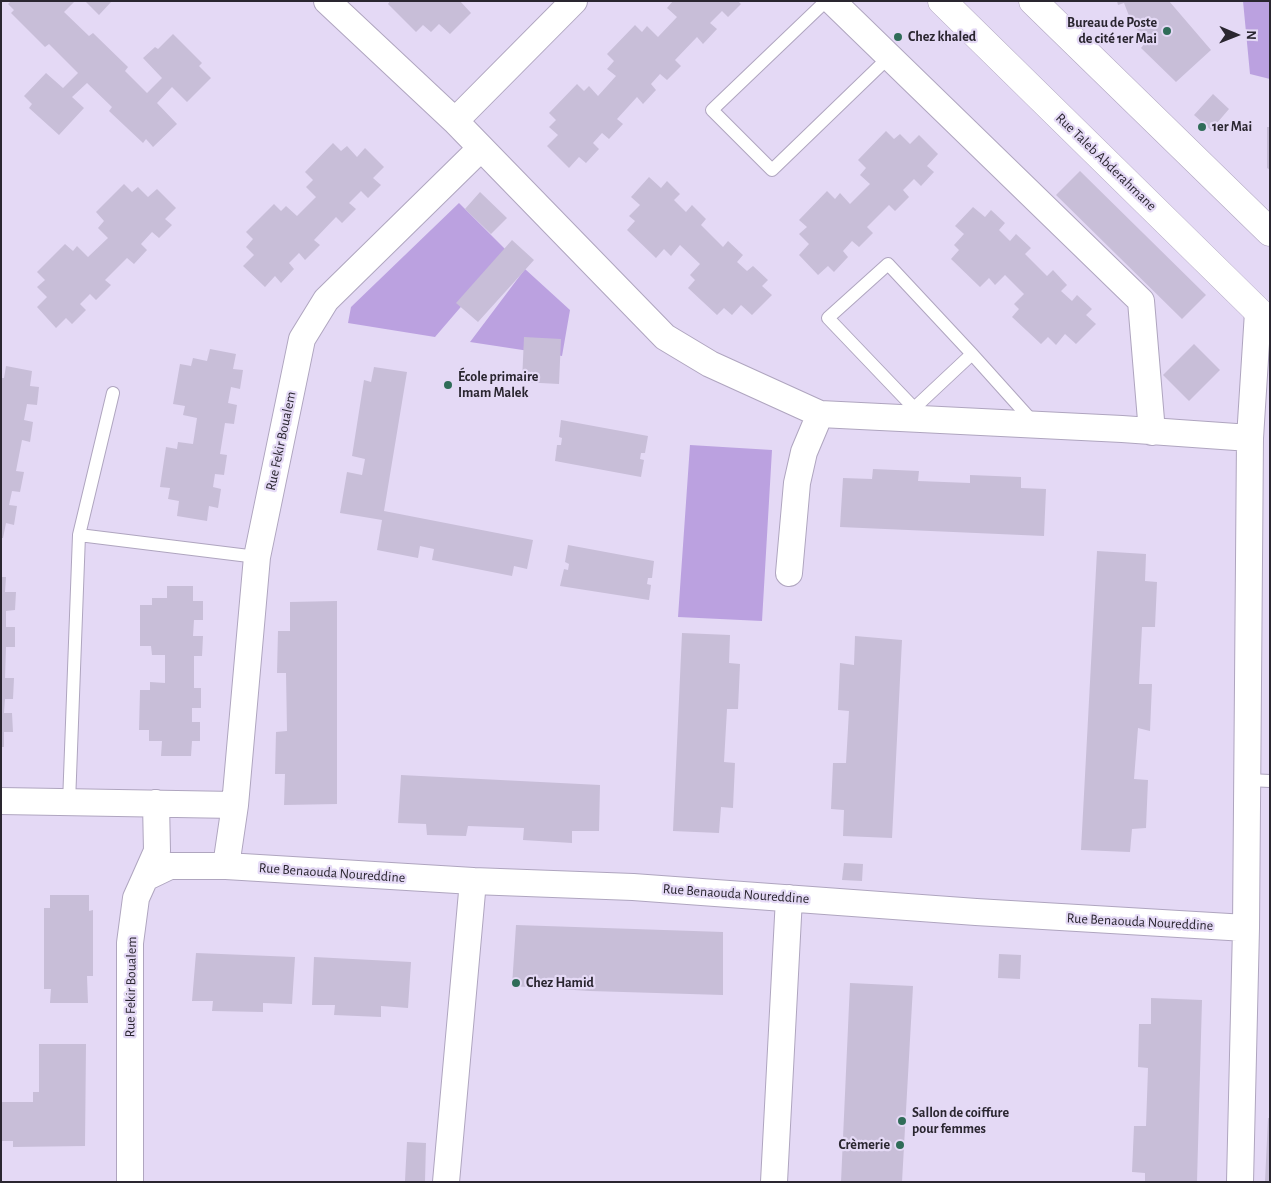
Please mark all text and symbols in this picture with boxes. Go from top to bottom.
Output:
north arrow [1211,10,1261,60]
place label: Bureau de Poste de cité 1er Mai [1067,15,1157,48]
marker: Bureau de Poste de cité 1er Mai [1161,25,1173,37]
place label: Chez khaled [908,29,976,45]
text: N [1244,30,1258,40]
marker: Chez khaled [892,31,904,43]
street label: Rue Taleb Abderahmane [1052,110,1160,214]
place label: 1er Mai [1212,119,1252,135]
marker: 1er Mai [1196,121,1208,133]
place label: École primaire Imam Malek [458,369,538,402]
marker: École primaire Imam Malek [442,379,454,391]
street label: Rue Fekir Boualem [262,390,300,492]
street label: Rue Benaouda Noureddine [258,860,406,886]
street label: Rue Benaouda Noureddine [662,881,810,907]
street label: Rue Benaouda Noureddine [1066,910,1214,934]
street label: Rue Fekir Boualem [122,936,140,1038]
place label: Chez Hamid [526,975,594,991]
marker: Chez Hamid [510,977,522,989]
place label: Sallon de coiffure pour femmes [912,1105,1009,1138]
marker: Sallon de coiffure pour femmes [896,1115,908,1127]
place label: Crèmerie [838,1137,890,1153]
marker: Crèmerie [894,1139,906,1151]

